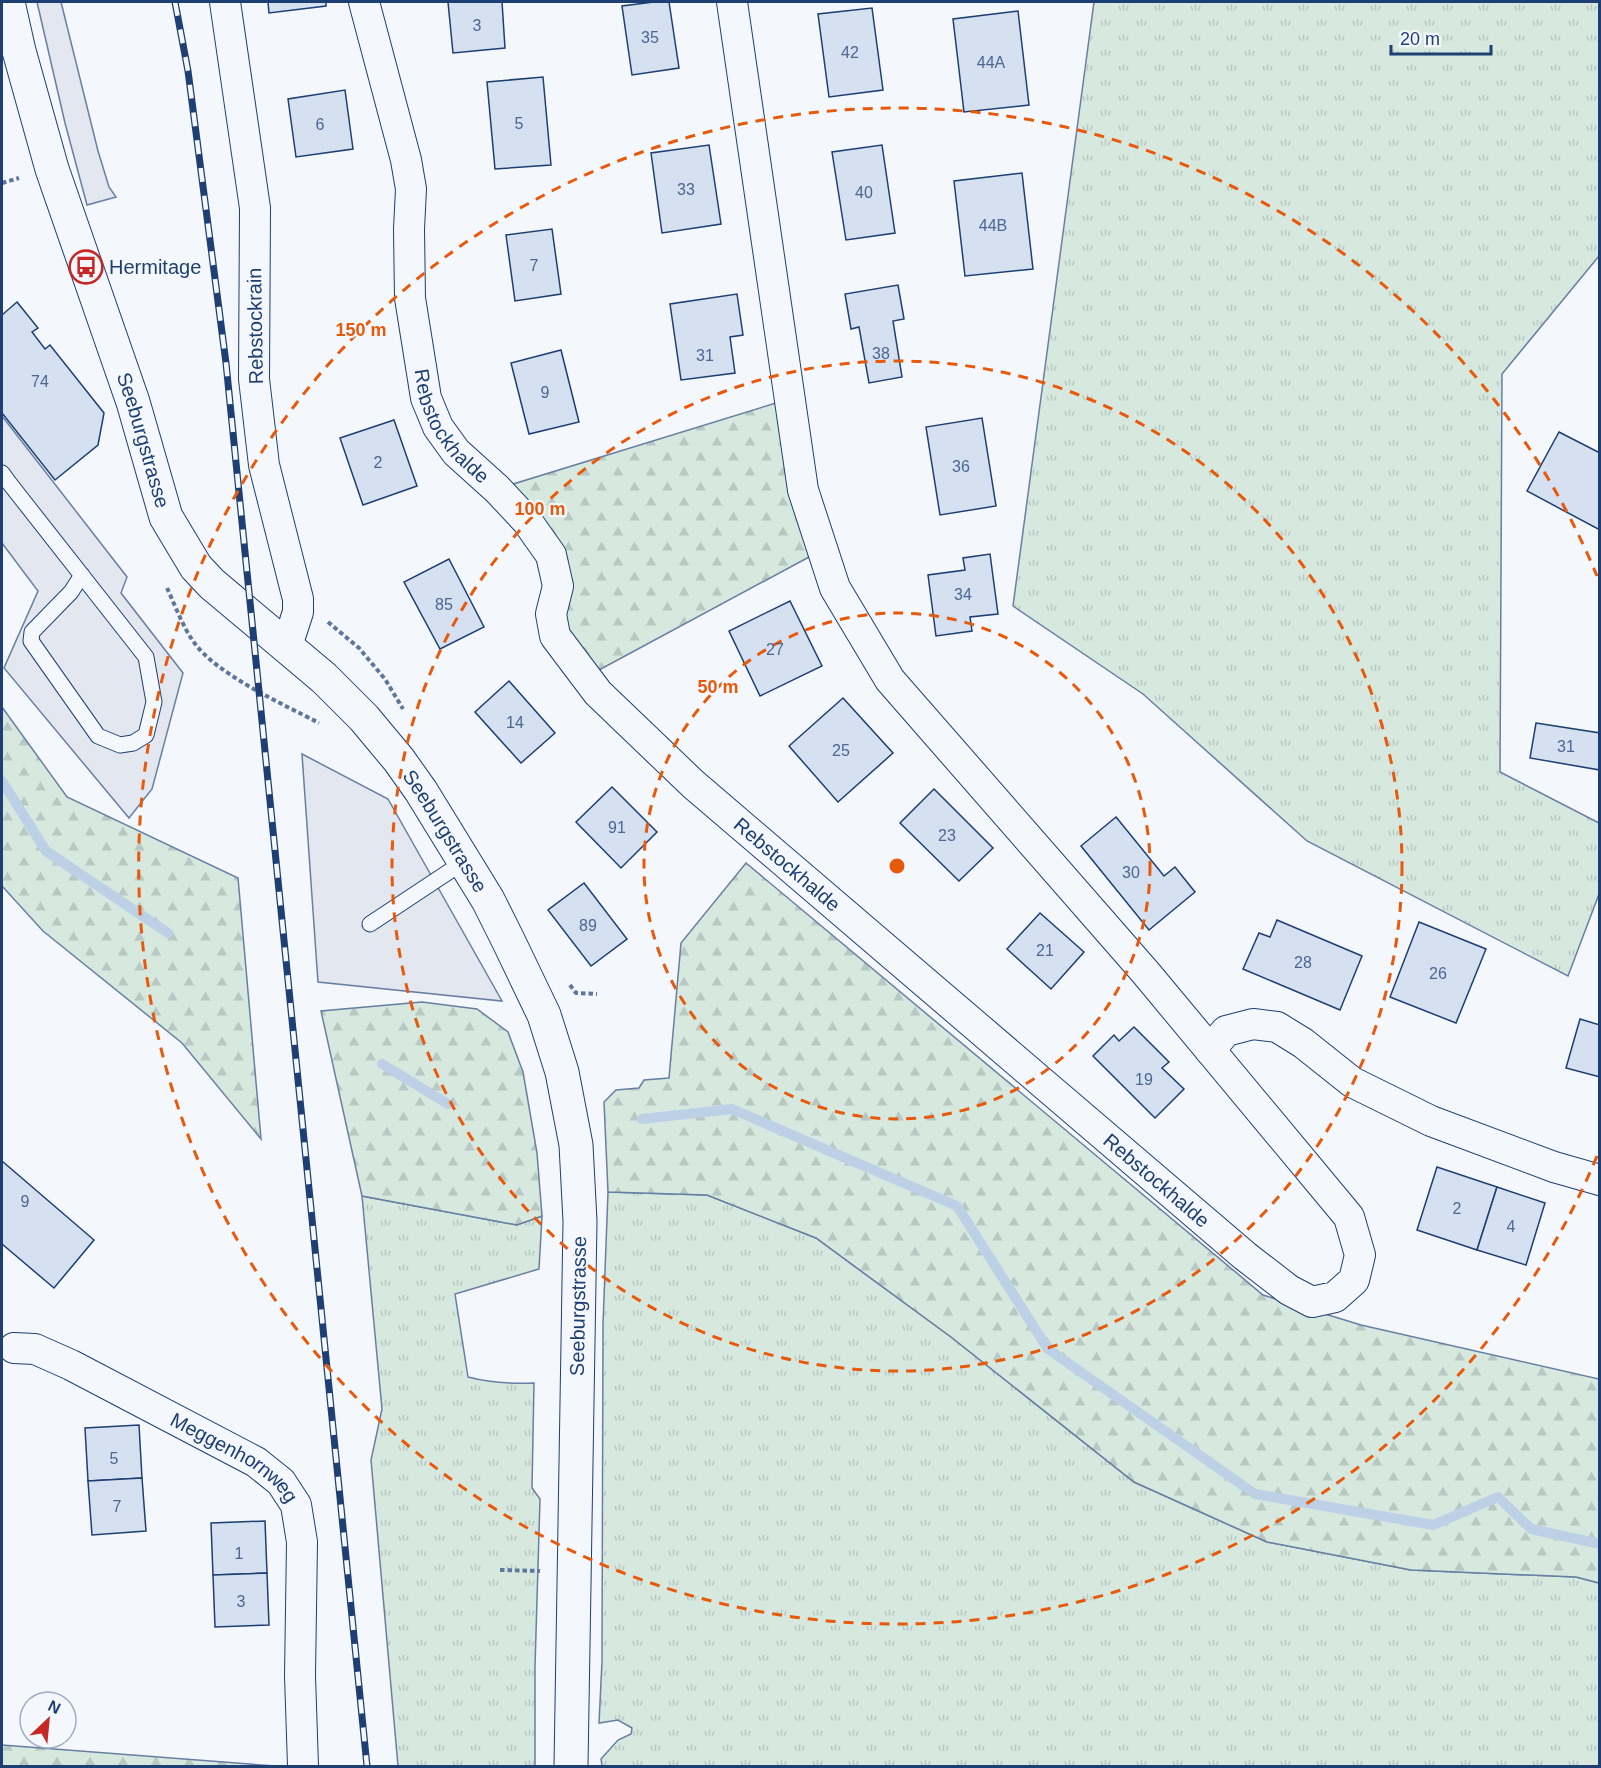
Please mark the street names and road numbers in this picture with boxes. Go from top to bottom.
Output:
street label: Rebstockrain [243,267,267,385]
street label: Rebstockhalde [410,367,494,487]
street label: Seeburgstrasse [113,370,174,510]
street label: Seeburgstrasse [399,766,492,896]
street label: Rebstockhalde [730,813,845,916]
street label: Rebstockhalde [1099,1129,1214,1232]
street label: Seeburgstrasse [566,1236,590,1376]
street label: Meggenhornweg [167,1408,302,1507]

